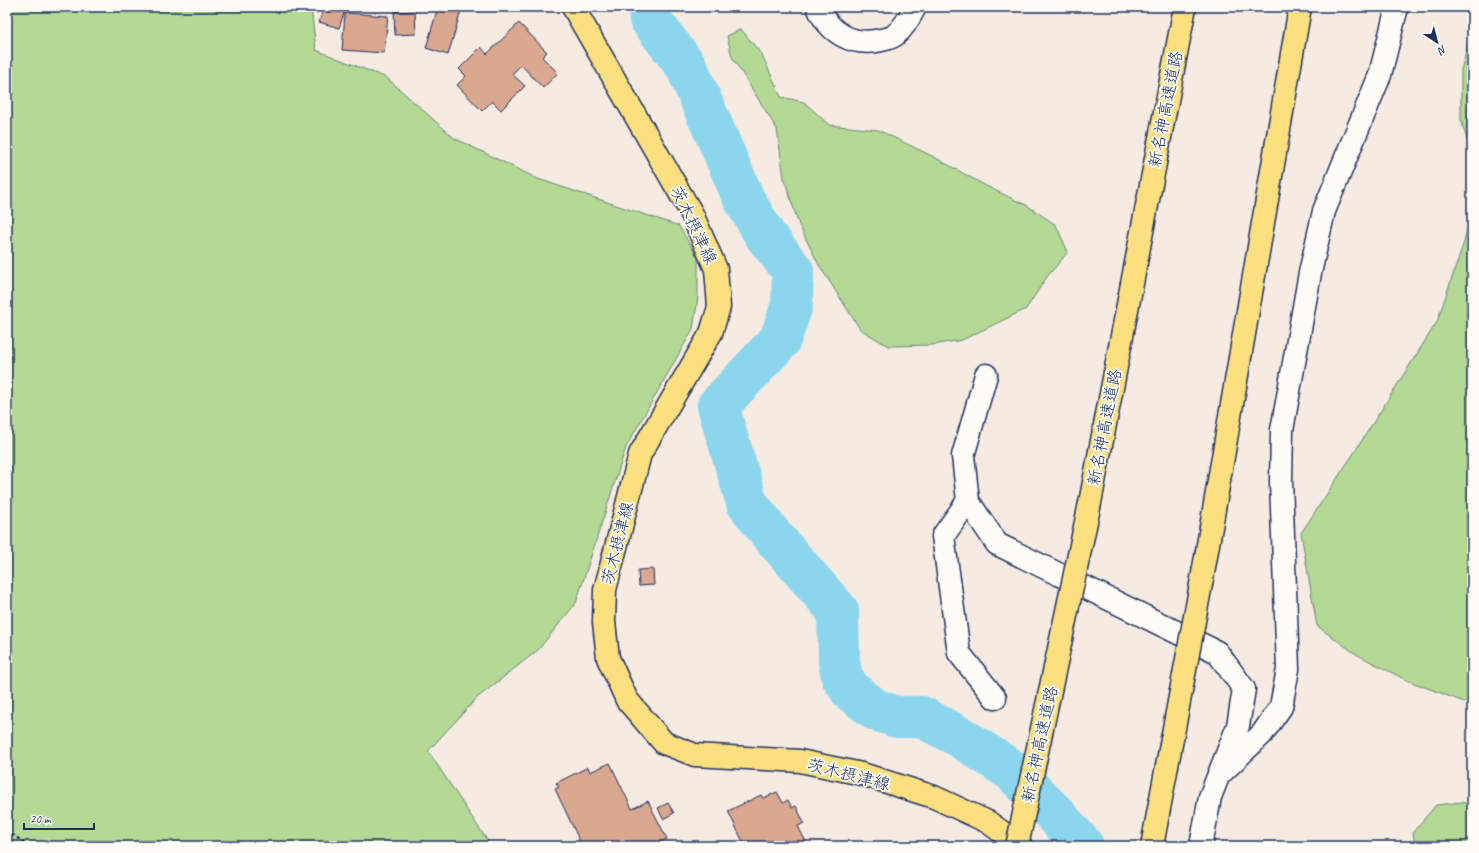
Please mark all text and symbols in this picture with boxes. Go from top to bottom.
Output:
north arrow [1417,22,1457,62]
text: N [1434,42,1450,59]
street label: 新名神高速道路 [1144,49,1187,170]
street label: 茨木摂津線 [665,182,722,268]
street label: 新名神高速道路 [1083,367,1126,488]
street label: 茨木摂津線 [597,499,638,587]
street label: 新名神高速道路 [1017,684,1062,804]
street label: 茨木摂津線 [805,754,893,795]
scale bar [24,805,94,831]
text: 20 m [30,811,52,827]

